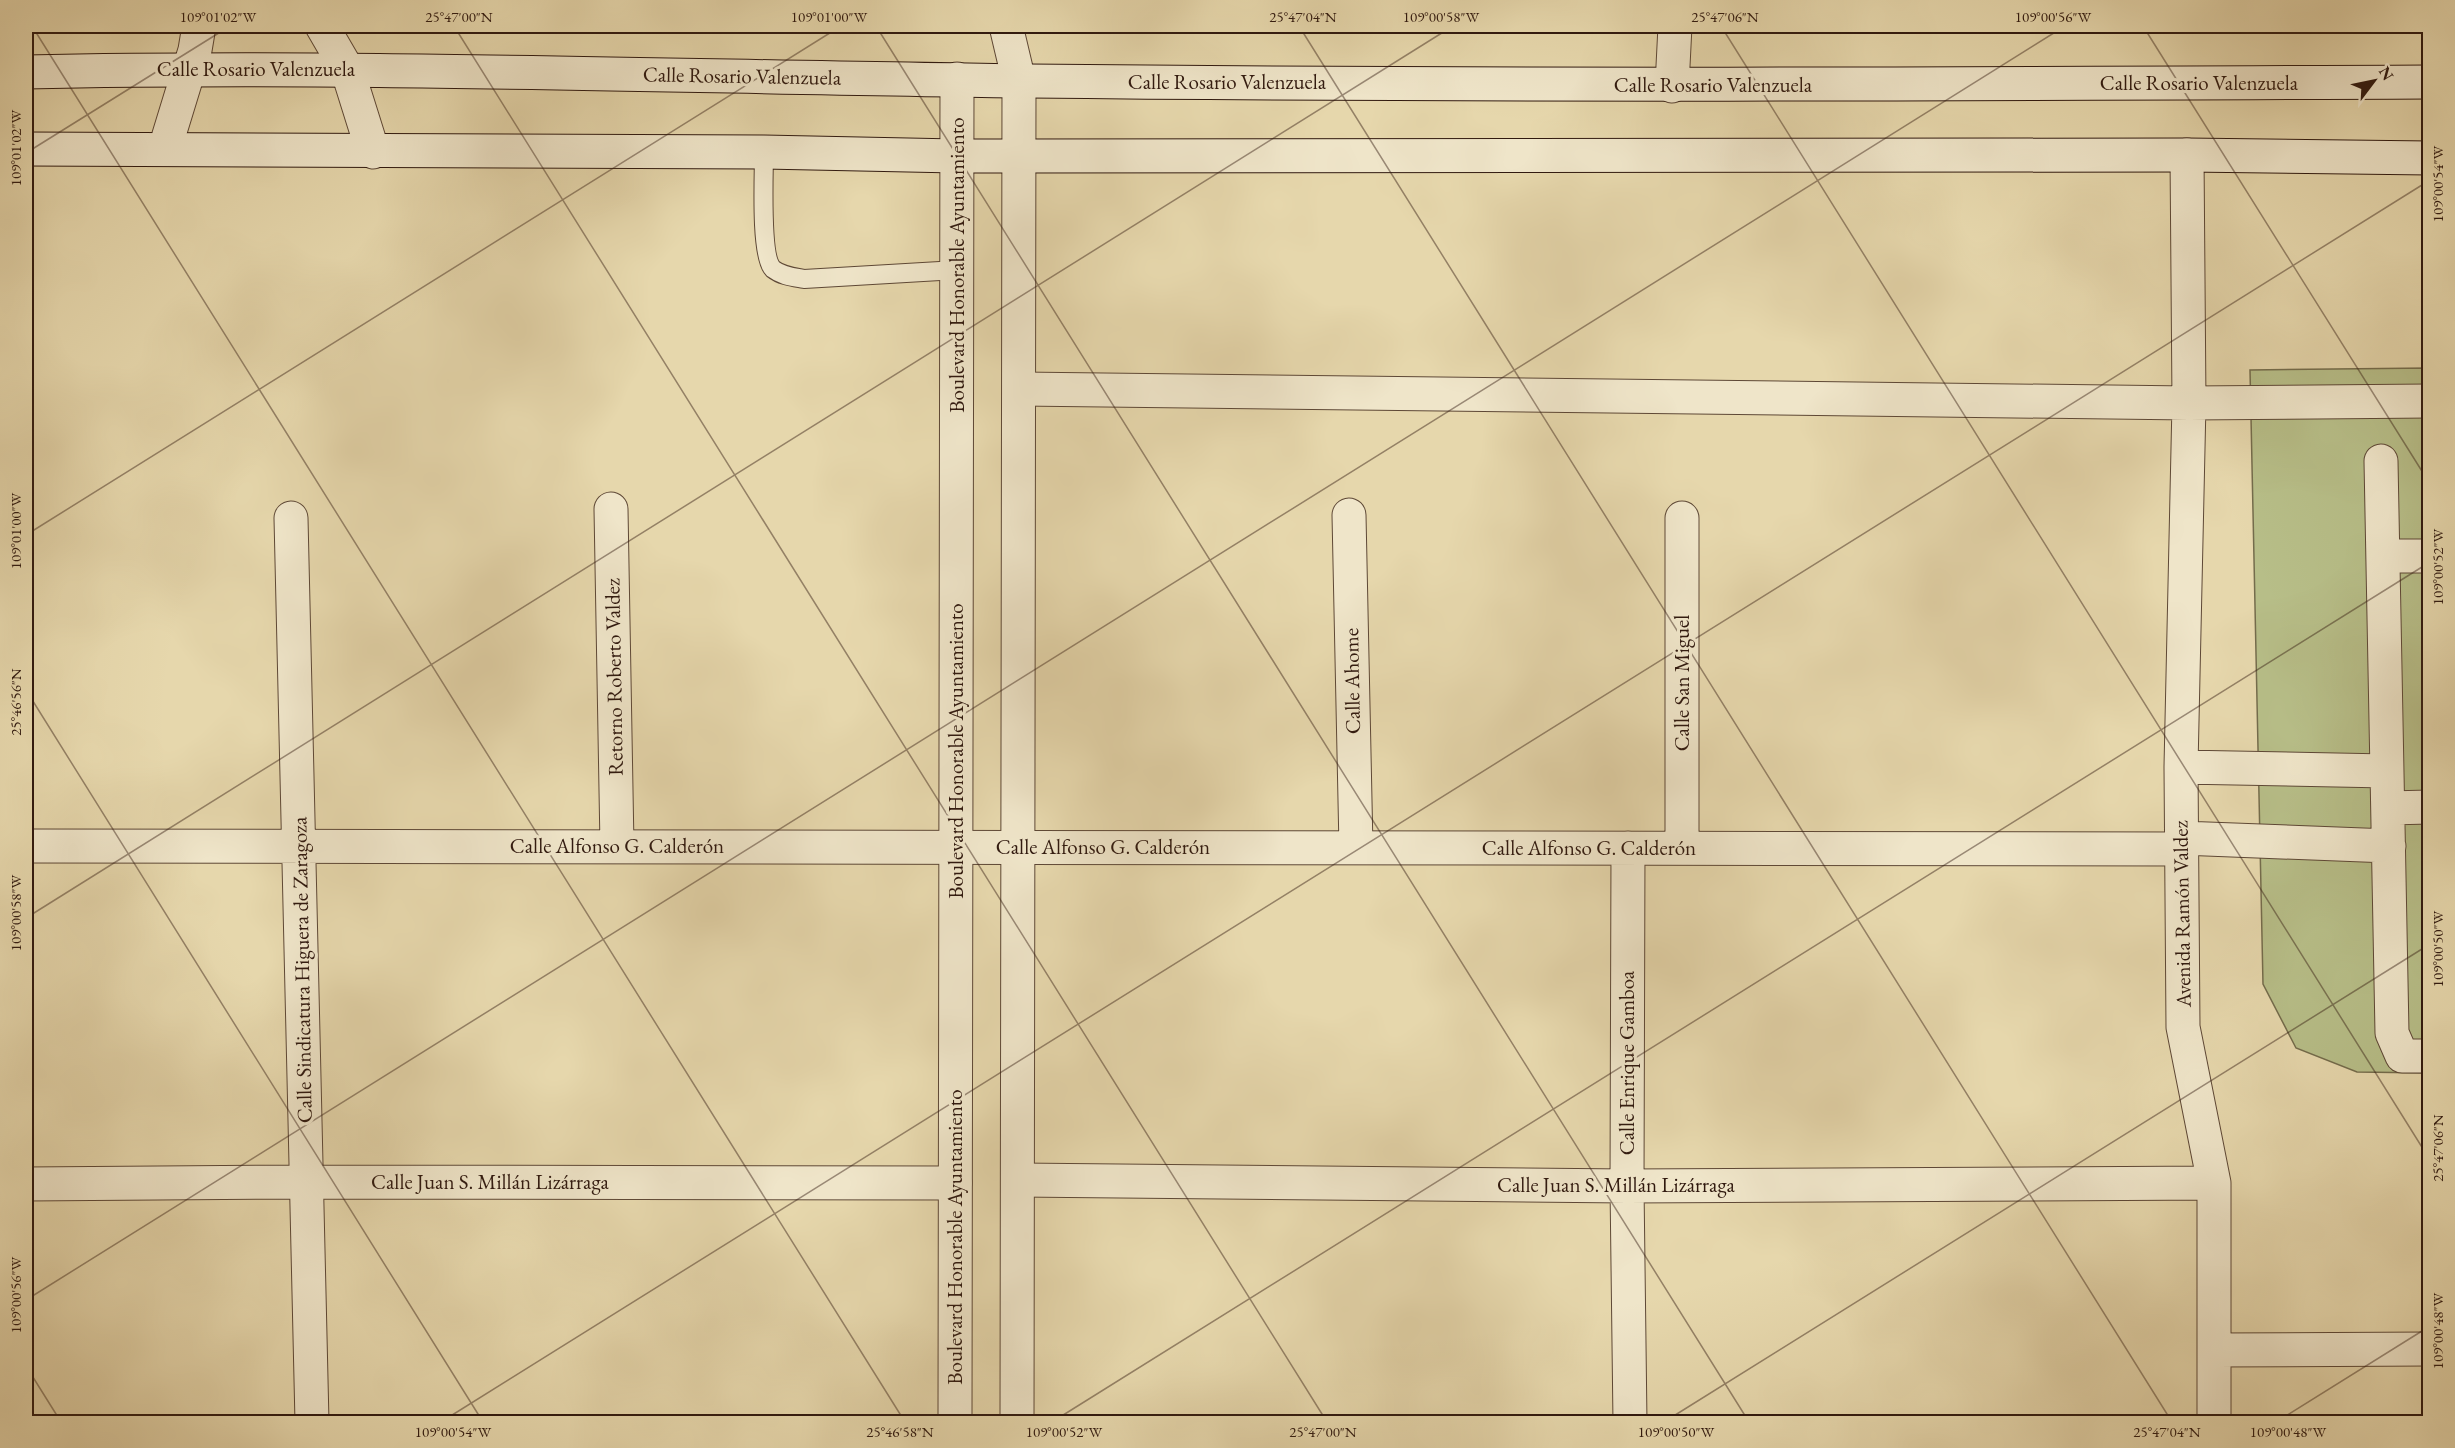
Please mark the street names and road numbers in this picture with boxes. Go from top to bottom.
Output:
street label: Calle Rosario Valenzuela [157,55,356,82]
street label: Calle Rosario Valenzuela [643,60,842,91]
street label: Calle Rosario Valenzuela [1128,68,1327,95]
street label: Calle Rosario Valenzuela [2100,69,2299,96]
street label: Calle Rosario Valenzuela [1614,71,1813,98]
street label: Boulevard Honorable Ayuntamiento [943,117,970,413]
street label: Retorno Roberto Valdez [598,578,629,776]
street label: Boulevard Honorable Ayuntamiento [942,603,969,899]
street label: Calle San Miguel [1668,615,1695,751]
street label: Calle Ahome [1337,628,1366,734]
street label: Calle Sindicatura Higuera de Zaragoza [285,816,318,1123]
street label: Avenida Ramón Valdez [2166,820,2197,1009]
street label: Calle Alfonso G. Calderón [510,832,724,859]
street label: Calle Alfonso G. Calderón [996,833,1210,860]
street label: Calle Alfonso G. Calderón [1482,834,1696,861]
street label: Calle Enrique Gamboa [1613,970,1640,1155]
street label: Boulevard Honorable Ayuntamiento [941,1089,968,1385]
street label: Calle Juan S. Millán Lizárraga [371,1168,610,1195]
street label: Calle Juan S. Millán Lizárraga [1497,1171,1736,1198]

